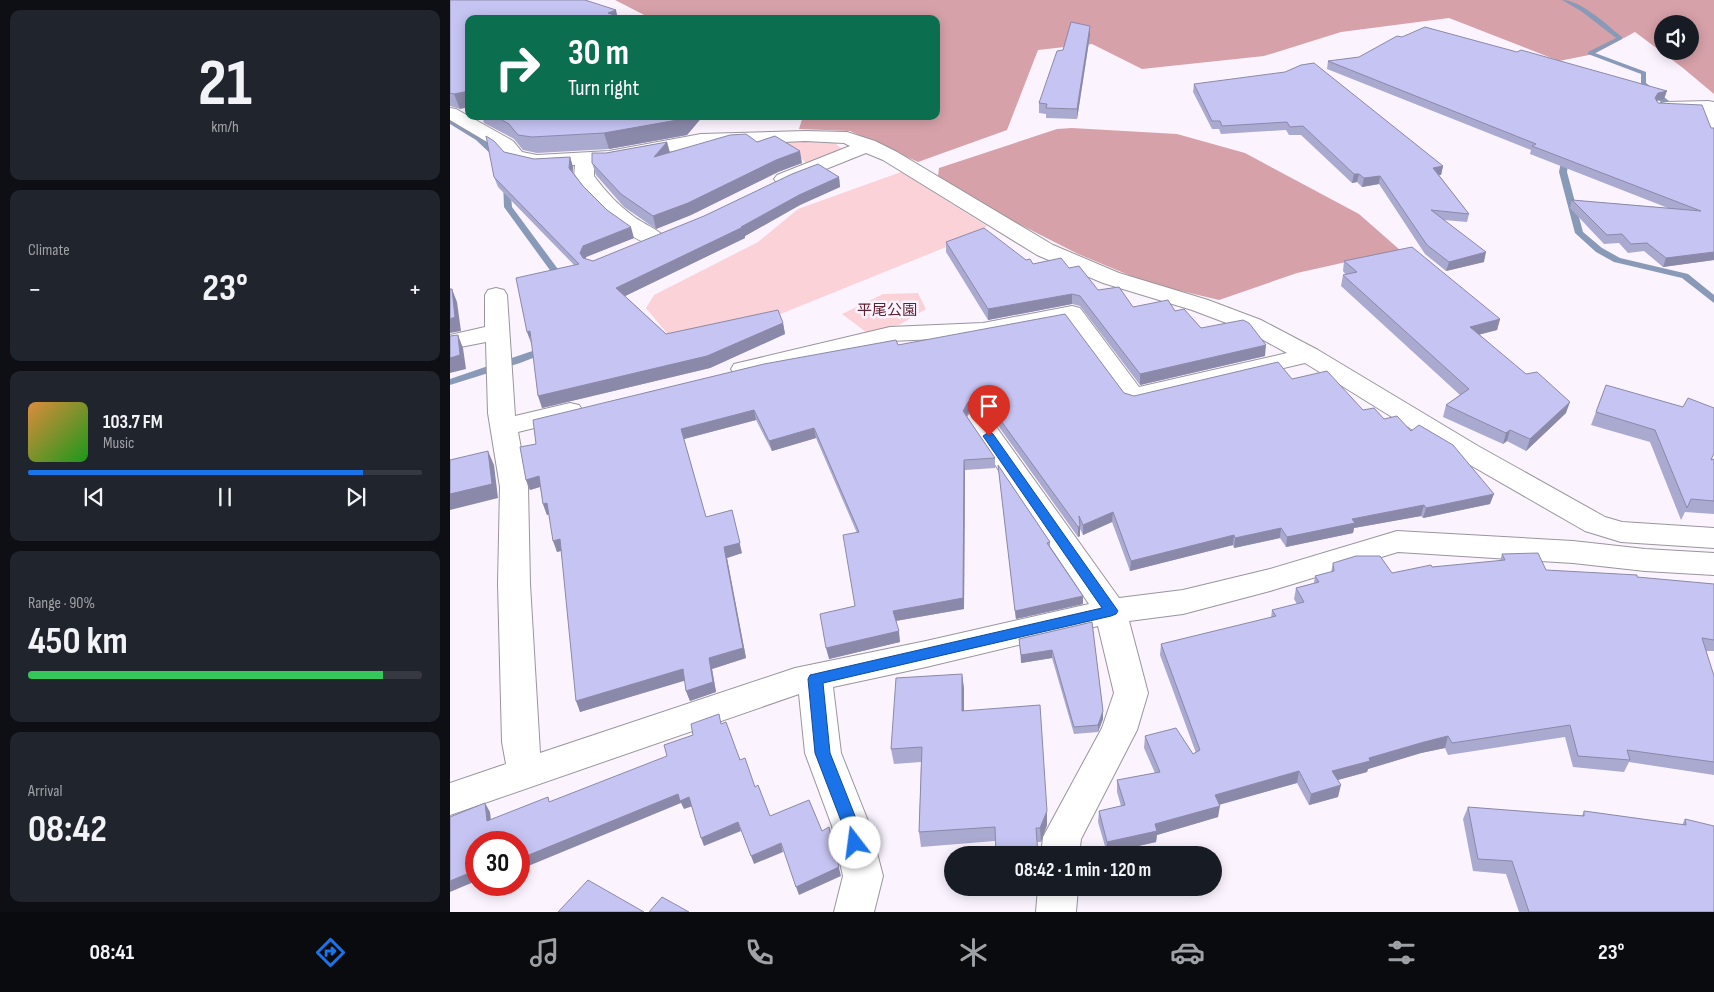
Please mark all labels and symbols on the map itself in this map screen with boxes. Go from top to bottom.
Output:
park label: 平尾公園 [857,301,917,320]
pin [968,385,1010,436]
position arrow [828,816,880,868]
speed limit sign: 30 [465,831,530,896]

